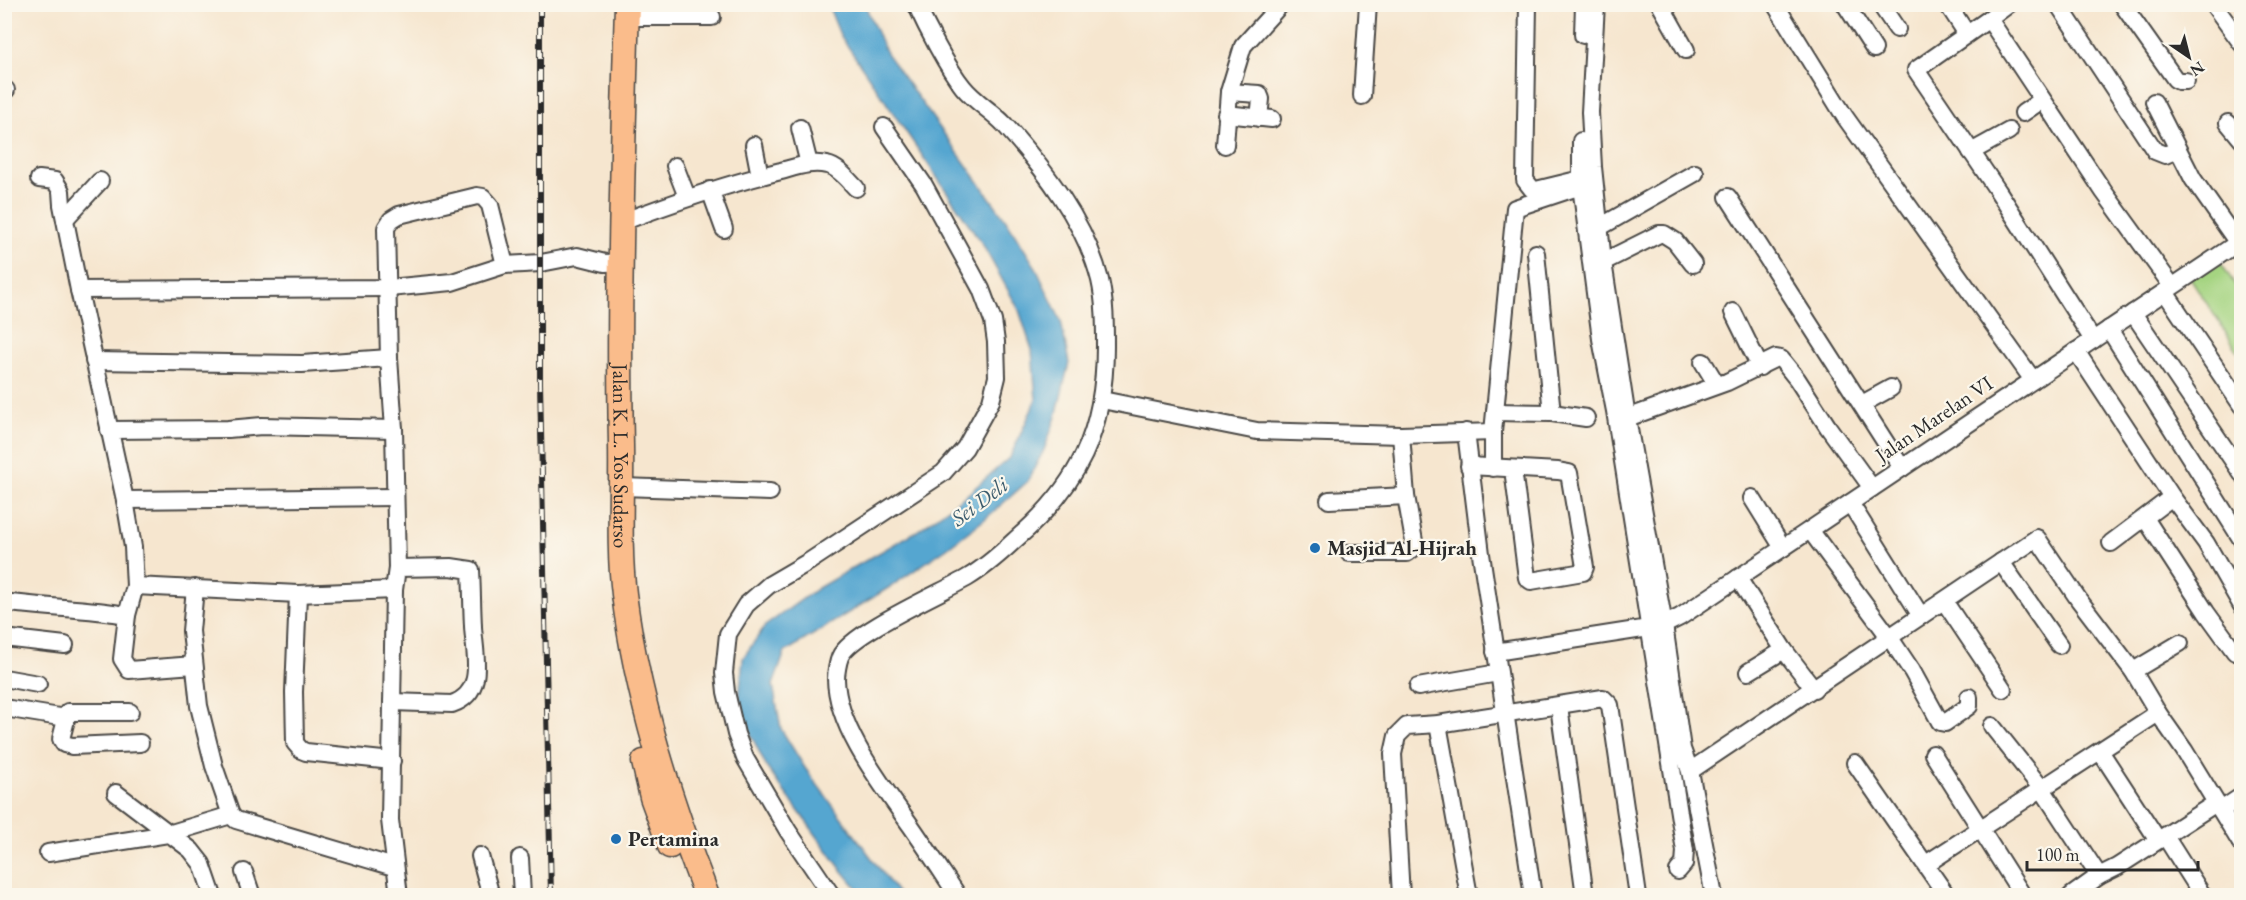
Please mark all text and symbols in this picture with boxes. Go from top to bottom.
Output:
north arrow [2159,27,2219,87]
text: N [2186,57,2209,81]
street label: Jalan K. L. Yos Sudarso [607,362,635,548]
street label: Jalan Marelan VI [1868,369,1998,469]
water label: Sei Deli [944,469,1015,533]
place label: Masjid Al-Hijrah [1327,534,1477,561]
marker: Masjid Al-Hijrah [1308,541,1322,555]
place label: Pertamina [628,825,720,852]
marker: Pertamina [609,832,623,846]
scale bar [2027,834,2198,872]
text: 100 m [2036,843,2080,866]

